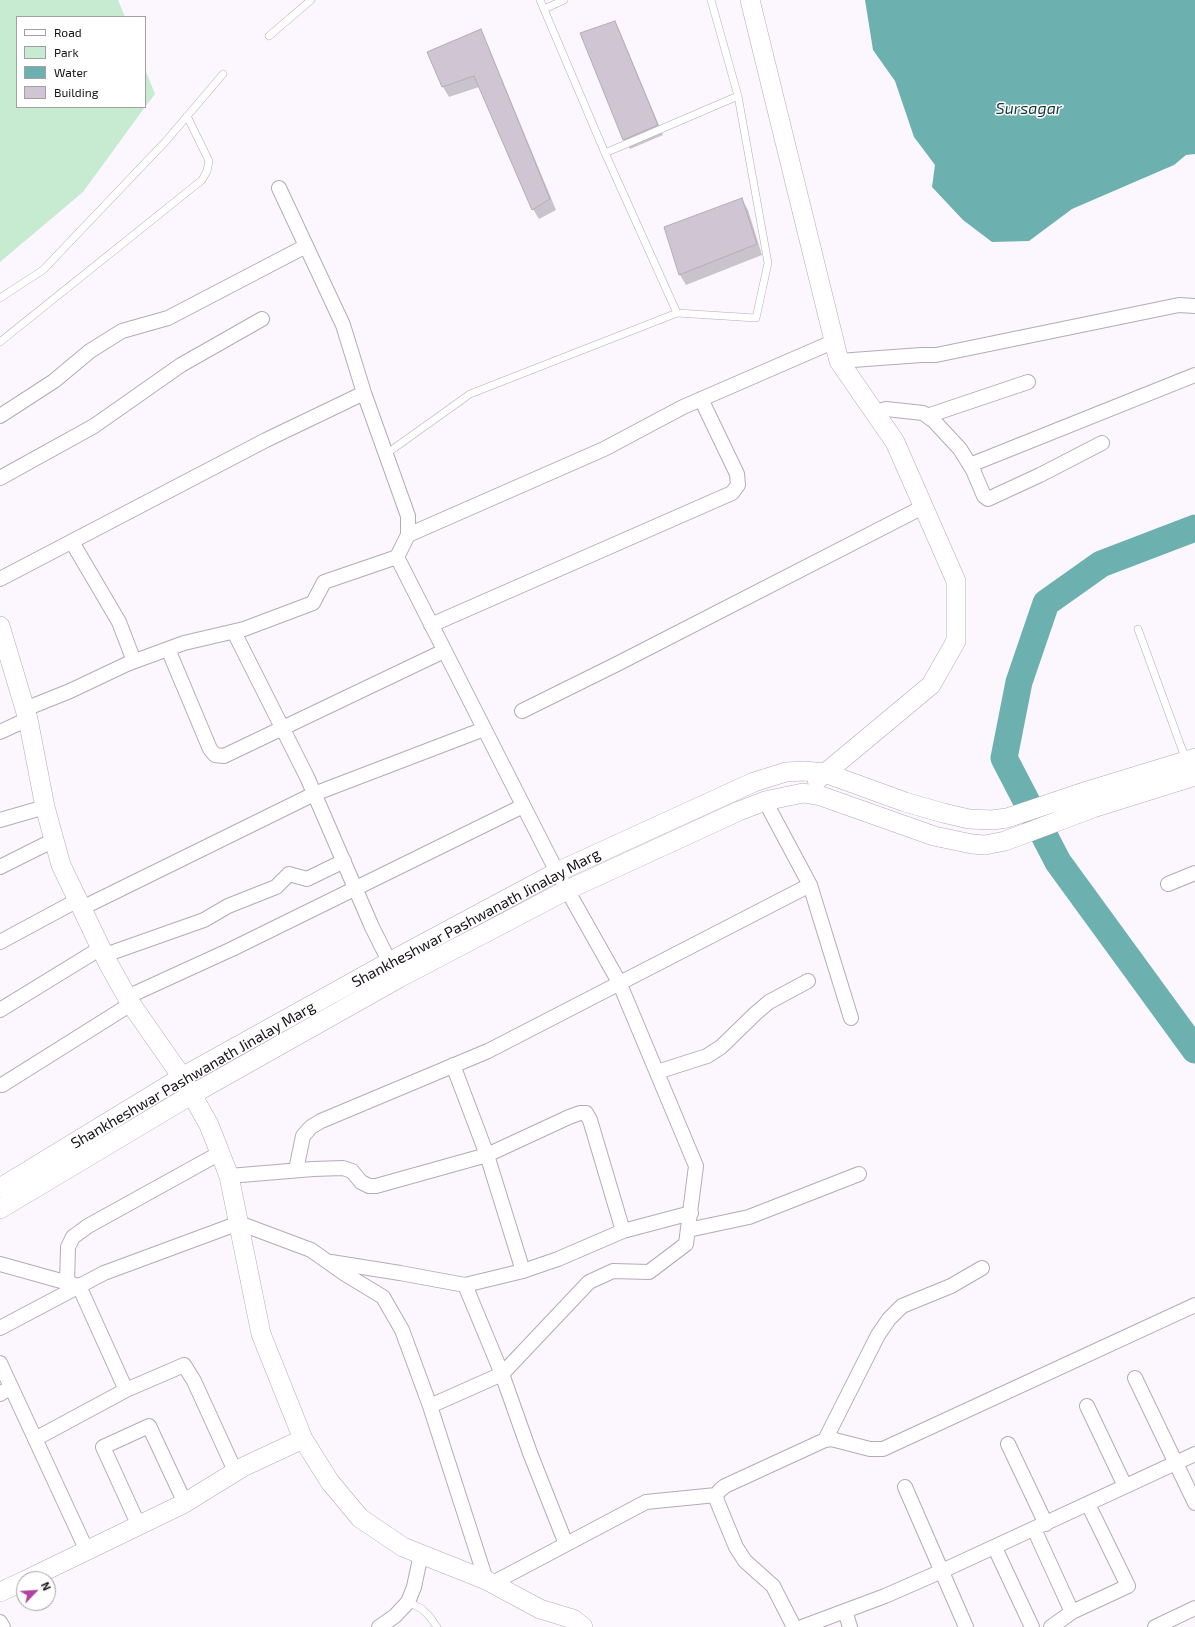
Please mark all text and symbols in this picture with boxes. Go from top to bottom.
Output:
legend [16,16,146,108]
text: Road [54,25,82,39]
text: Park [54,45,79,59]
text: Water [54,65,88,79]
text: Building [54,85,98,99]
water label: Sursagar [996,99,1062,119]
street label: Shankheshwar Pashwanath Jinalay Marg [349,845,603,991]
street label: Shankheshwar Pashwanath Jinalay Marg [68,998,318,1152]
north arrow [16,1571,56,1611]
text: N [39,1580,54,1592]

